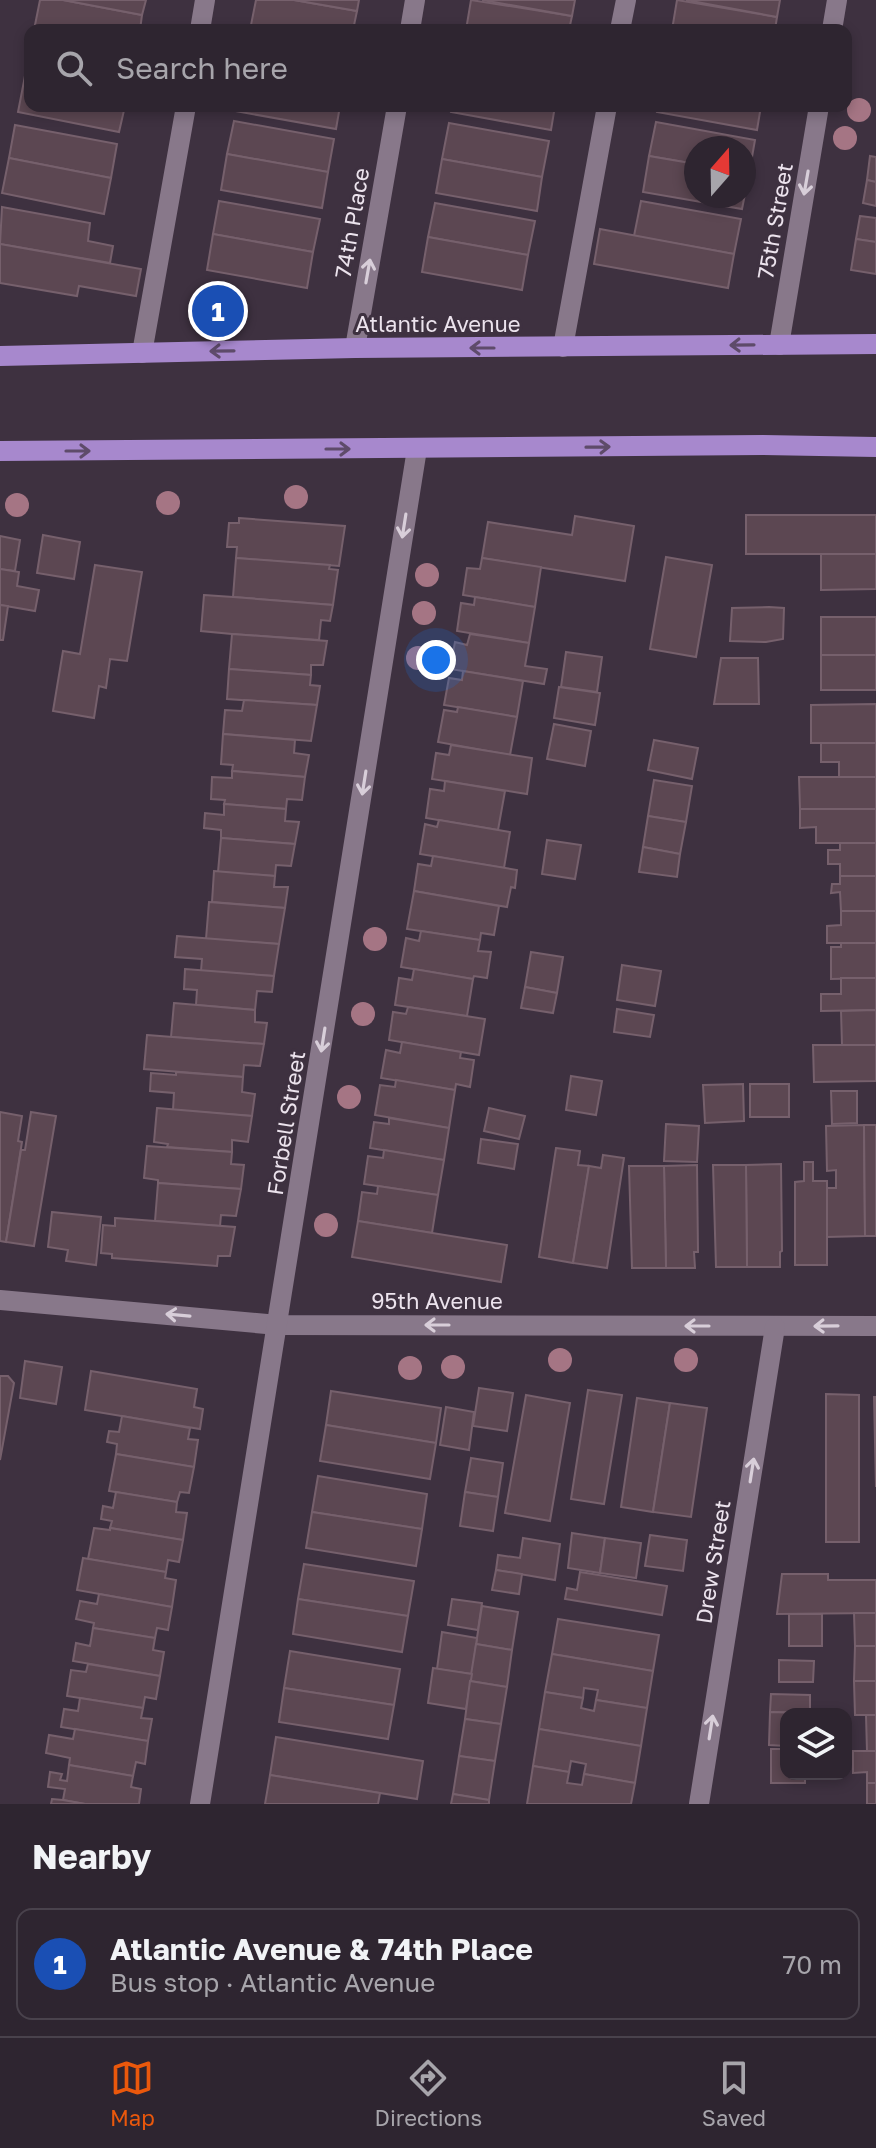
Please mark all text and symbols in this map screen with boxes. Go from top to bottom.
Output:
search box [24,24,852,112]
icon: search [52,46,96,90]
text: Search here [116,50,288,86]
north arrow [684,136,756,208]
street label: 75th Street [751,161,798,281]
street label: 74th Place [329,166,374,280]
one-way arrow [798,170,813,195]
one-way arrow [361,259,376,284]
pin: 1 [192,281,244,341]
street label: Atlantic Avenue [355,310,521,337]
one-way arrow [729,337,756,353]
one-way arrow [469,340,496,355]
one-way arrow [209,344,236,359]
one-way arrow [584,439,611,455]
one-way arrow [324,441,351,457]
one-way arrow [64,443,91,459]
one-way arrow [396,513,411,538]
your location [416,640,456,680]
one-way arrow [356,770,371,795]
one-way arrow [315,1026,330,1052]
street label: Forbell Street [261,1049,310,1197]
street label: 95th Avenue [371,1287,503,1314]
one-way arrow [165,1307,192,1322]
one-way arrow [424,1317,451,1333]
one-way arrow [684,1319,711,1334]
one-way arrow [813,1319,840,1334]
one-way arrow [745,1458,760,1483]
street label: Drew Street [689,1498,736,1626]
map controls [780,1708,852,1780]
button: layers [780,1708,852,1780]
one-way arrow [704,1715,719,1740]
text: Nearby [32,1836,152,1876]
text: Atlantic Avenue & 74th Place [110,1931,533,1967]
text: 1 [53,1949,67,1980]
text: 70 m [783,1949,842,1980]
text: Bus stop · Atlantic Avenue [110,1967,435,1998]
tab: Map [110,2056,155,2131]
tab: Directions [375,2056,482,2131]
tab: Saved [702,2056,766,2131]

